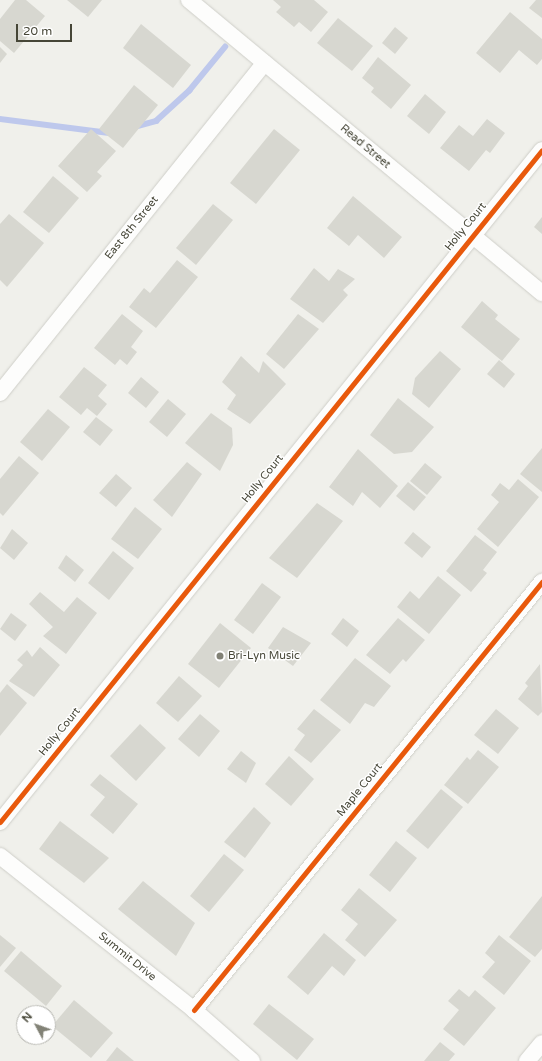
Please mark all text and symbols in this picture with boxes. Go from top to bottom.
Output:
scale bar [18,16,74,42]
text: 20 m [23,24,52,38]
street label: Read Street [337,122,393,172]
street label: East 8th Street [102,194,162,262]
street label: Holly Court [443,200,489,254]
street label: Holly Court [240,452,286,506]
place label: Bri-Lyn Music [228,649,300,663]
marker: Bri-Lyn Music [215,651,225,661]
street label: Holly Court [37,705,83,759]
street label: Maple Court [334,761,386,819]
street label: Summit Drive [95,930,159,984]
north arrow [16,1005,56,1045]
text: N [20,1010,35,1025]

